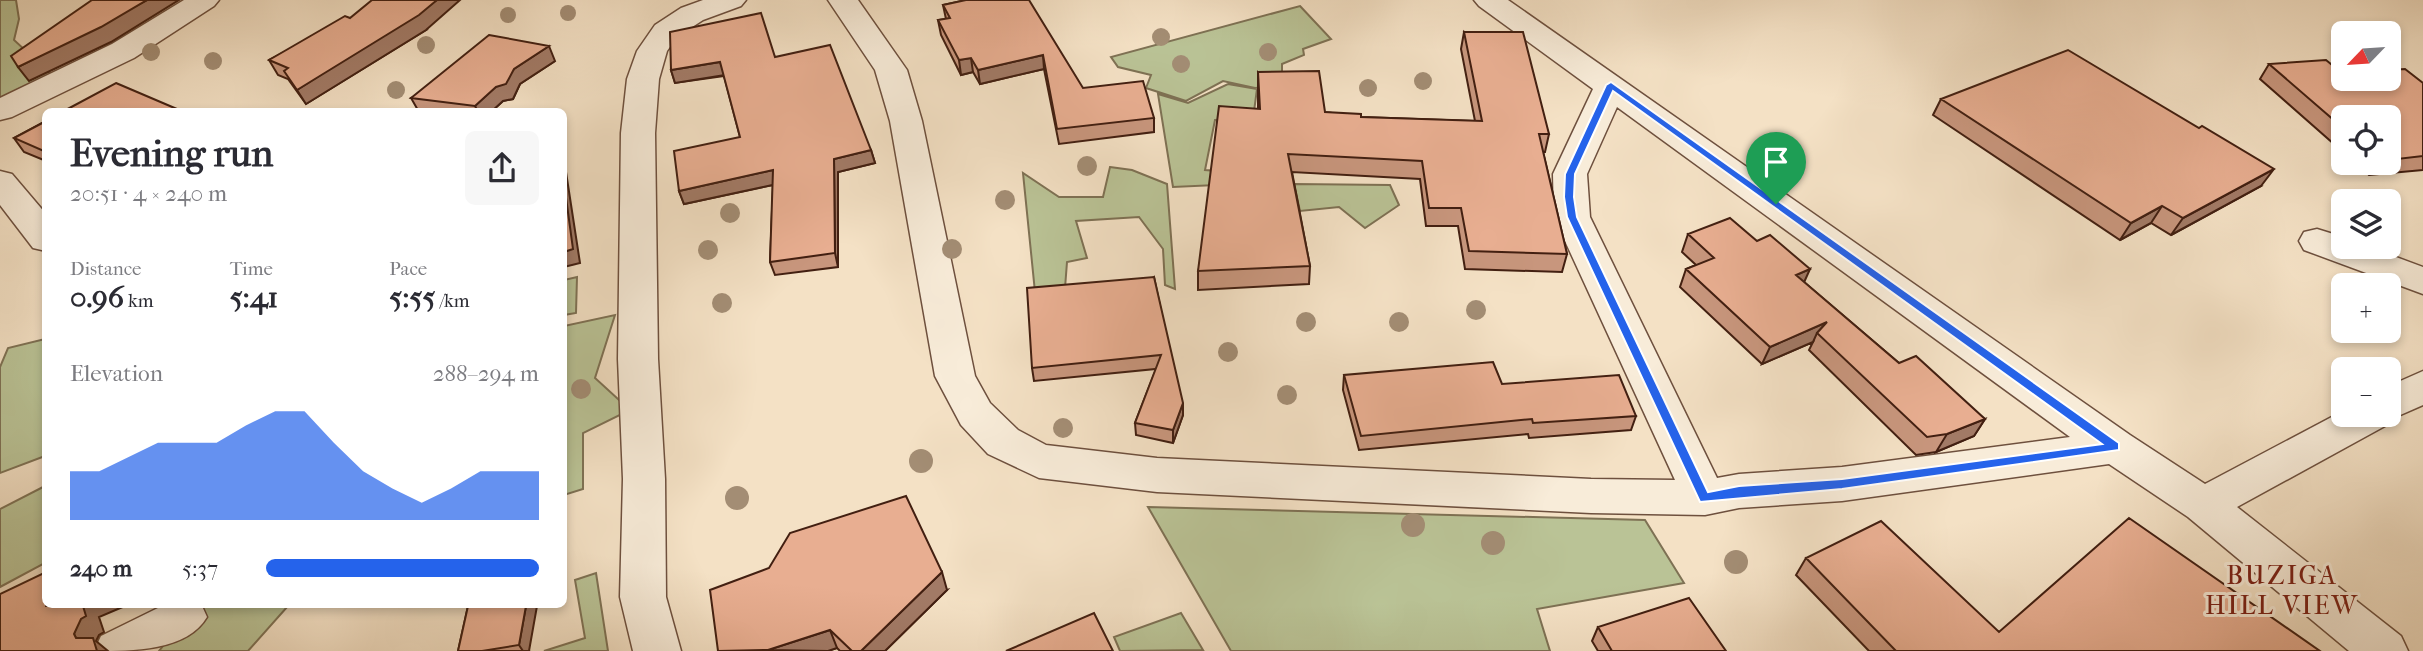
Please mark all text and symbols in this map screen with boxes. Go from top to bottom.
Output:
north arrow [2331,21,2401,91]
map controls [2331,21,2401,427]
button: locate [2331,105,2401,175]
text: Evening run [70,131,273,176]
button: share [465,131,539,205]
pin [1746,132,1806,204]
icon: arrive [1757,143,1795,181]
text: 20:51 · 4 × 240 m [70,180,227,207]
button: layers [2331,189,2401,259]
text: Distance [70,258,141,280]
text: Time [230,258,273,280]
text: Pace [389,258,427,280]
button: + [2331,273,2401,343]
text: 0.96 [70,280,124,315]
text: 5:41 [230,280,278,315]
text: 5:55 [389,280,435,315]
text: km [124,290,154,312]
text: /km [435,290,470,312]
button: − [2331,357,2401,427]
text: Elevation [70,360,163,387]
text: 288–294 m [433,360,539,387]
text: 240 m [70,555,132,582]
text: 5:37 [182,555,218,582]
district label: BUZIGA HILL VIEW [2205,560,2359,621]

